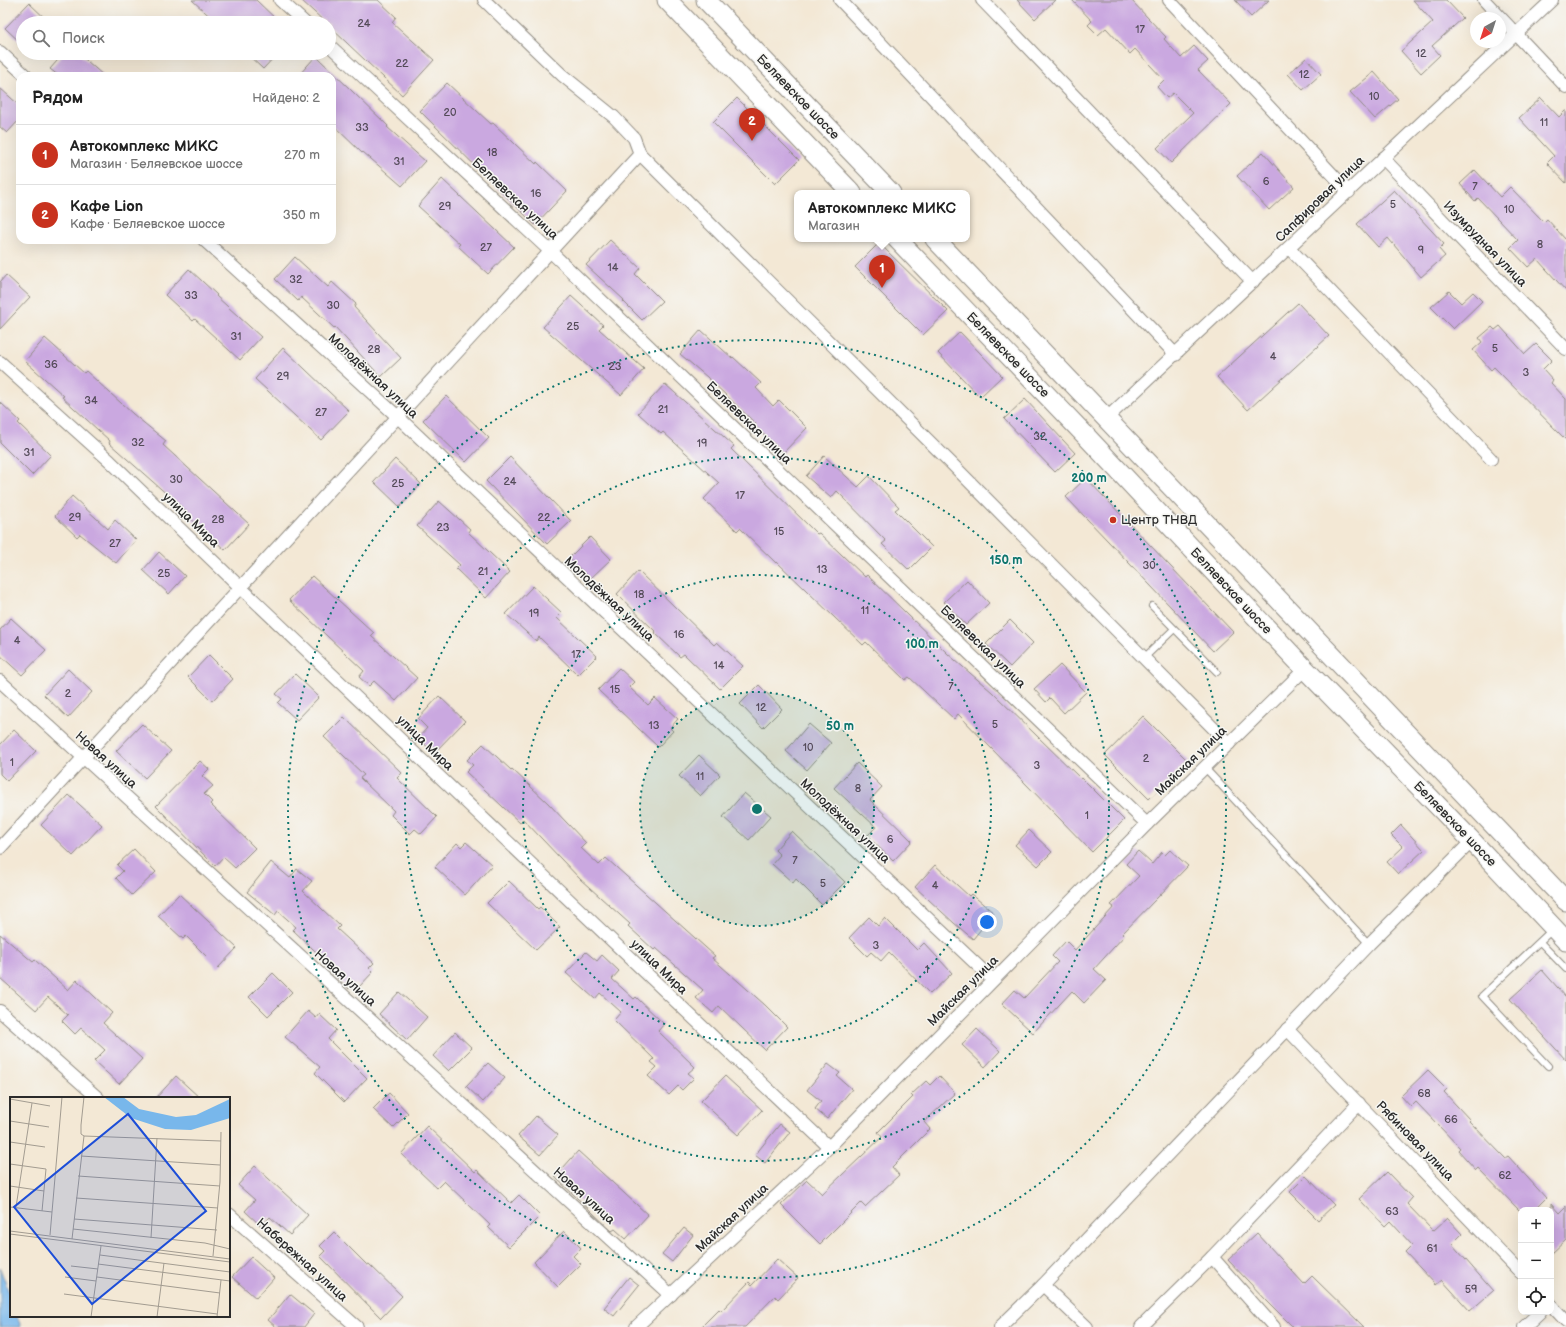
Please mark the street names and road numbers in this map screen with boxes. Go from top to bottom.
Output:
street label: Беляевское шоссе [753,51,843,143]
street label: Сапфировая улица [1272,152,1368,246]
street label: Беляевская улица [468,155,562,243]
street label: Изумрудная улица [1440,198,1530,291]
street label: Беляевское шоссе [963,309,1053,401]
street label: Молодёжная улица [325,330,422,422]
street label: Беляевская улица [703,378,795,468]
street label: улица Мира [159,489,223,551]
street label: Беляевское шоссе [1187,544,1275,638]
street label: Молодёжная улица [561,553,658,645]
street label: Беляевская улица [937,602,1029,692]
street label: улица Мира [393,712,457,774]
street label: Майская улица [1152,723,1230,799]
street label: Новая улица [72,728,140,792]
street label: Молодёжная улица [797,775,894,867]
street label: Беляевское шоссе [1410,778,1500,870]
street label: улица Мира [627,936,691,998]
street label: Новая улица [311,946,379,1010]
street label: Майская улица [924,952,1002,1030]
street label: Рябиновая улица [1373,1098,1457,1185]
street label: Новая улица [550,1164,618,1228]
street label: Майская улица [692,1180,772,1256]
street label: Набережная улица [253,1215,351,1305]

